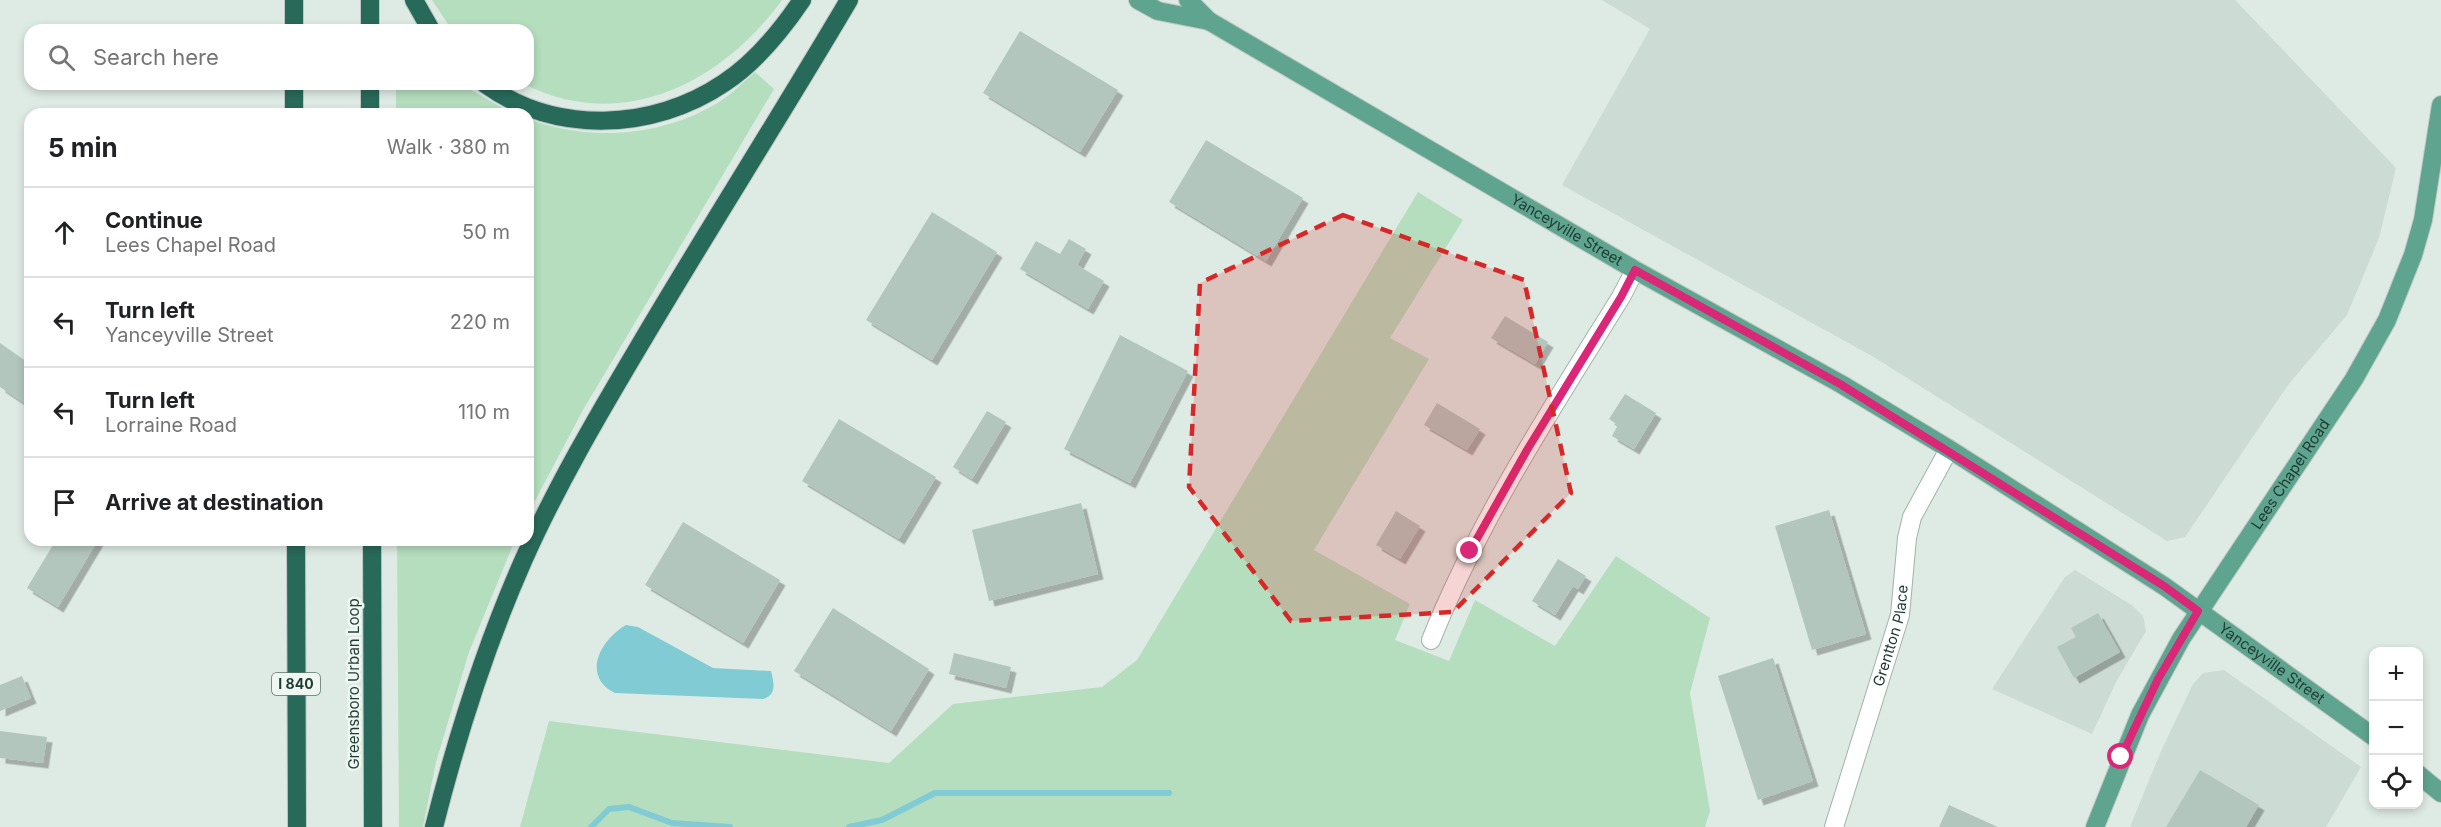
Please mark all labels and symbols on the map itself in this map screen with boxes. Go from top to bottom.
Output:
street label: Yanceyville Street [1507,189,1626,270]
street label: Lees Chapel Road [2247,415,2334,533]
route end [1456,537,1482,563]
street label: Grentton Place [1868,584,1912,689]
street label: Greensboro Urban Loop [344,598,363,770]
street label: Yanceyville Street [2215,618,2329,708]
road number: I 840 [272,673,320,695]
route start [2107,743,2133,769]

